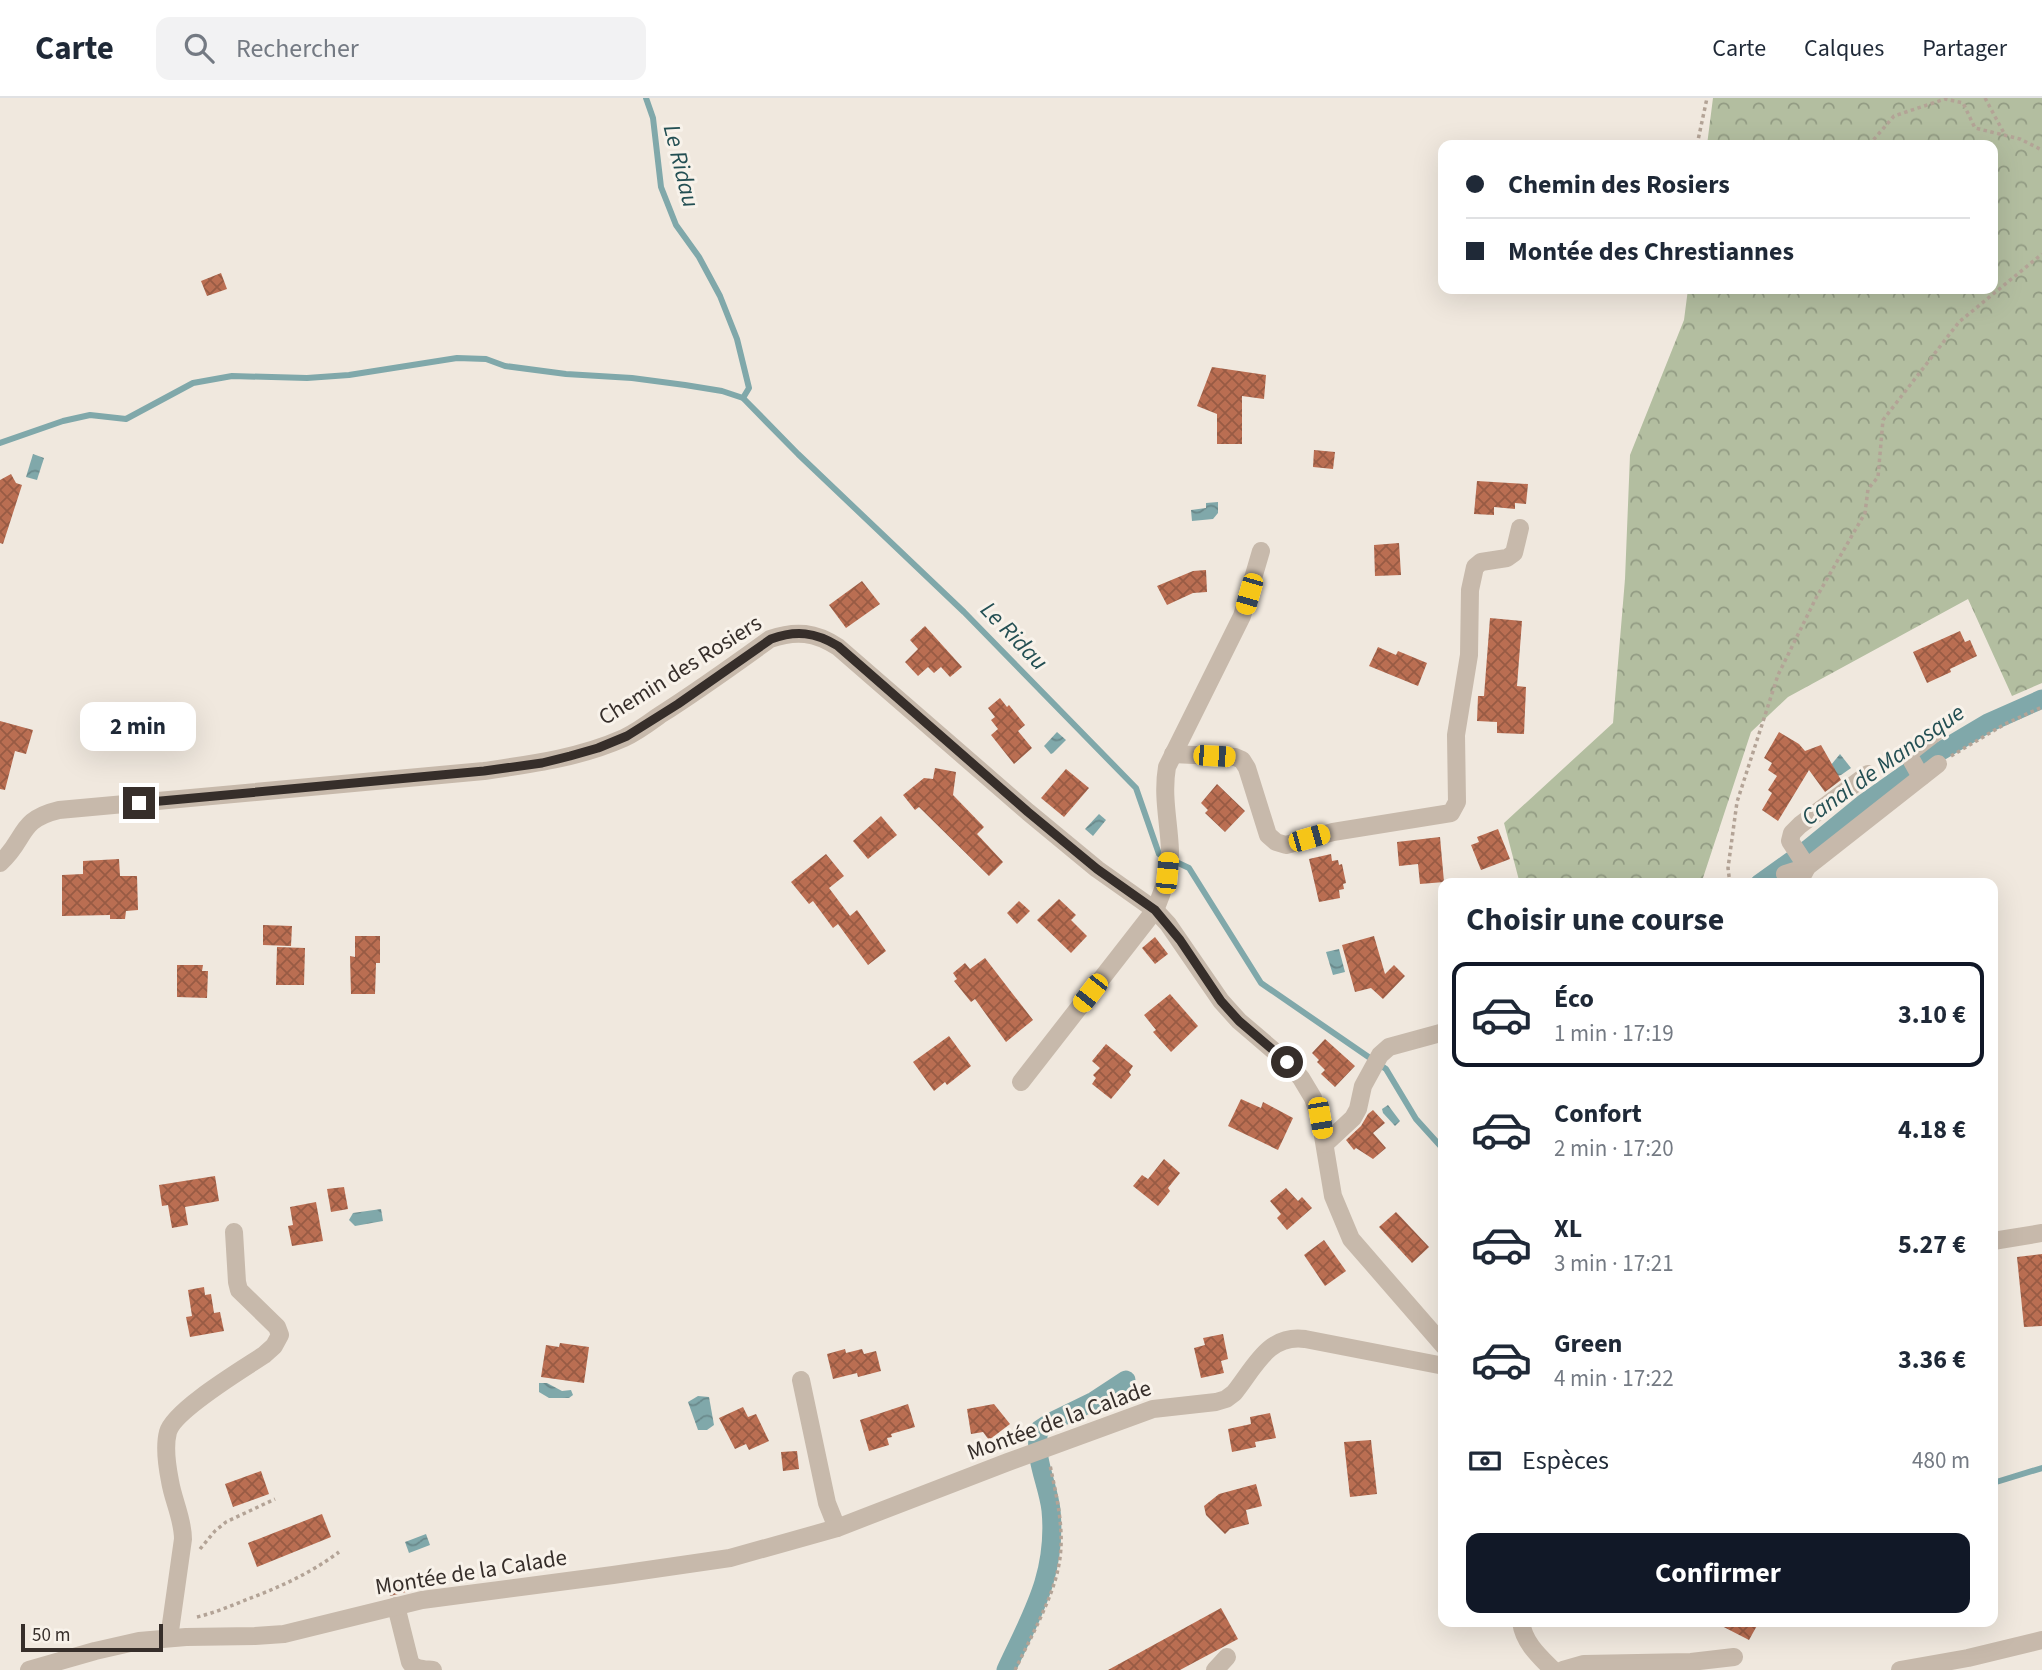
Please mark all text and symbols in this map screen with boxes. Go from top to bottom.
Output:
search box [156,17,646,80]
text: Carte [35,25,114,72]
icon: search [180,29,218,67]
text: Rechercher [236,30,359,67]
text: Carte [1712,31,1766,66]
text: Calques [1804,31,1884,66]
text: Partager [1922,31,2007,66]
water label: Le Ridau [654,121,708,211]
text: Chemin des Rosiers [1508,166,1730,203]
text: Montée des Chrestiannes [1508,233,1794,270]
car [1234,571,1265,617]
water label: Le Ridau [972,594,1056,678]
street label: Chemin des Rosiers [592,606,768,734]
water label: Canal de Manosque [1794,695,1972,835]
callout: 2 min [81,702,197,750]
text: 2 min [110,710,166,743]
car [1193,744,1236,768]
route end [123,787,155,819]
car [1286,822,1333,854]
car [1155,851,1180,895]
text: Choisir une course [1466,897,1724,943]
car [1069,970,1112,1016]
text: Éco [1554,980,1594,1017]
icon: car [1470,983,1533,1046]
text: 3.10 € [1898,996,1966,1033]
text: 1 min · 17:19 [1554,1017,1674,1050]
route start [1271,1046,1303,1078]
car [1307,1095,1334,1141]
text: Confort [1554,1095,1642,1132]
icon: car [1470,1098,1533,1161]
text: 4.18 € [1898,1111,1966,1148]
text: 2 min · 17:20 [1554,1132,1674,1165]
text: XL [1554,1210,1582,1247]
icon: car [1470,1213,1533,1276]
text: 5.27 € [1898,1226,1966,1263]
text: 3 min · 17:21 [1554,1247,1674,1280]
text: Green [1554,1325,1622,1362]
icon: car [1470,1328,1533,1391]
text: 3.36 € [1898,1341,1966,1378]
text: 4 min · 17:22 [1554,1362,1674,1395]
street label: Montée de la Calade [962,1371,1156,1469]
icon: cash [1466,1442,1504,1480]
text: Espèces [1522,1442,1609,1479]
text: 480 m [1912,1444,1970,1477]
button: Confirmer [1466,1533,1970,1613]
street label: Montée de la Calade [373,1541,569,1603]
scale bar [21,1621,163,1653]
text: 50 m [32,1622,70,1649]

